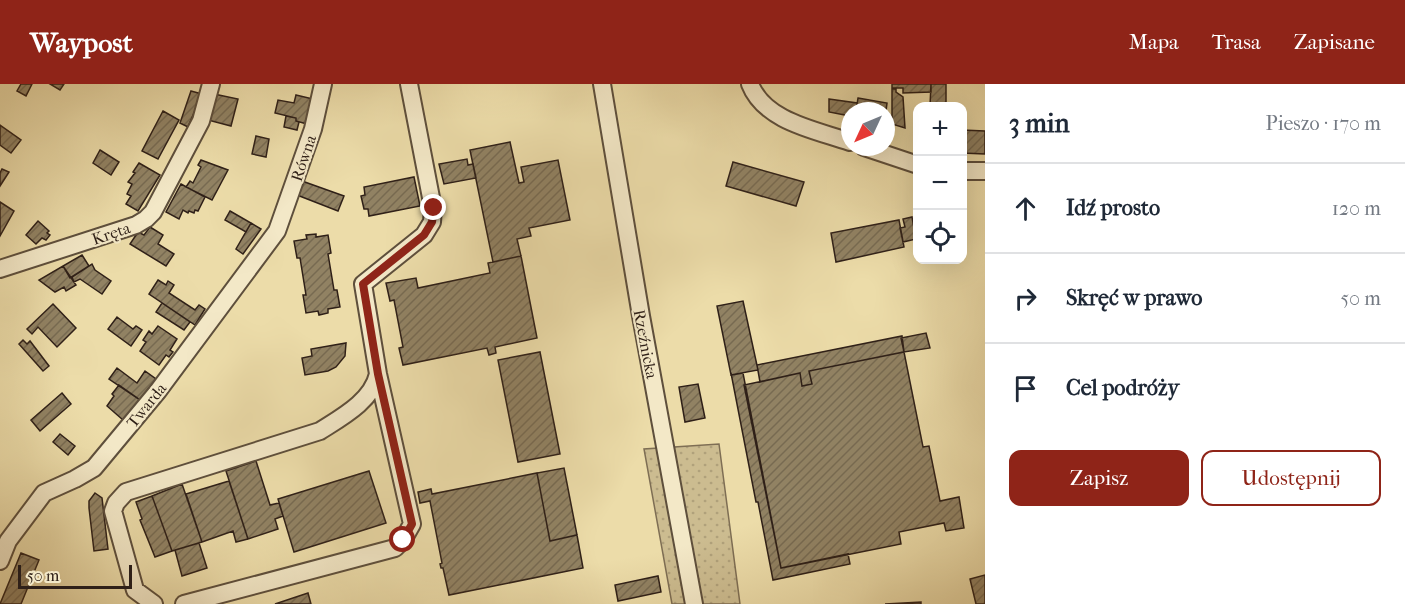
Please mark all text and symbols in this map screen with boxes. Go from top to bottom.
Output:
text: Waypost [30,26,133,59]
text: Mapa [1129,30,1179,54]
text: Trasa [1212,30,1261,54]
text: Zapisane [1294,30,1375,54]
north arrow [841,102,895,156]
map controls [913,102,967,264]
button: + [913,102,967,156]
text: 3 min [1009,108,1070,139]
text: Pieszo · 170 m [1266,112,1381,135]
street label: Równa [287,132,320,184]
button: − [913,156,967,210]
icon: ahead [1009,192,1042,225]
route end [420,194,446,220]
text: Idź prosto [1066,195,1160,221]
text: 120 m [1332,197,1381,220]
button: locate [913,210,967,264]
street label: Kręta [89,218,133,249]
icon: right [1009,282,1042,315]
text: Skręć w prawo [1066,285,1202,311]
text: 50 m [1340,287,1381,310]
street label: Rzeźnicka [629,308,662,381]
icon: arrive [1009,372,1042,405]
text: Cel podróży [1066,375,1179,401]
street label: Twarda [123,379,171,432]
button: Zapisz [1009,450,1189,506]
button: Udostępnij [1201,450,1381,506]
route start [389,526,415,552]
scale bar [18,562,132,590]
text: 50 m [27,566,59,585]

